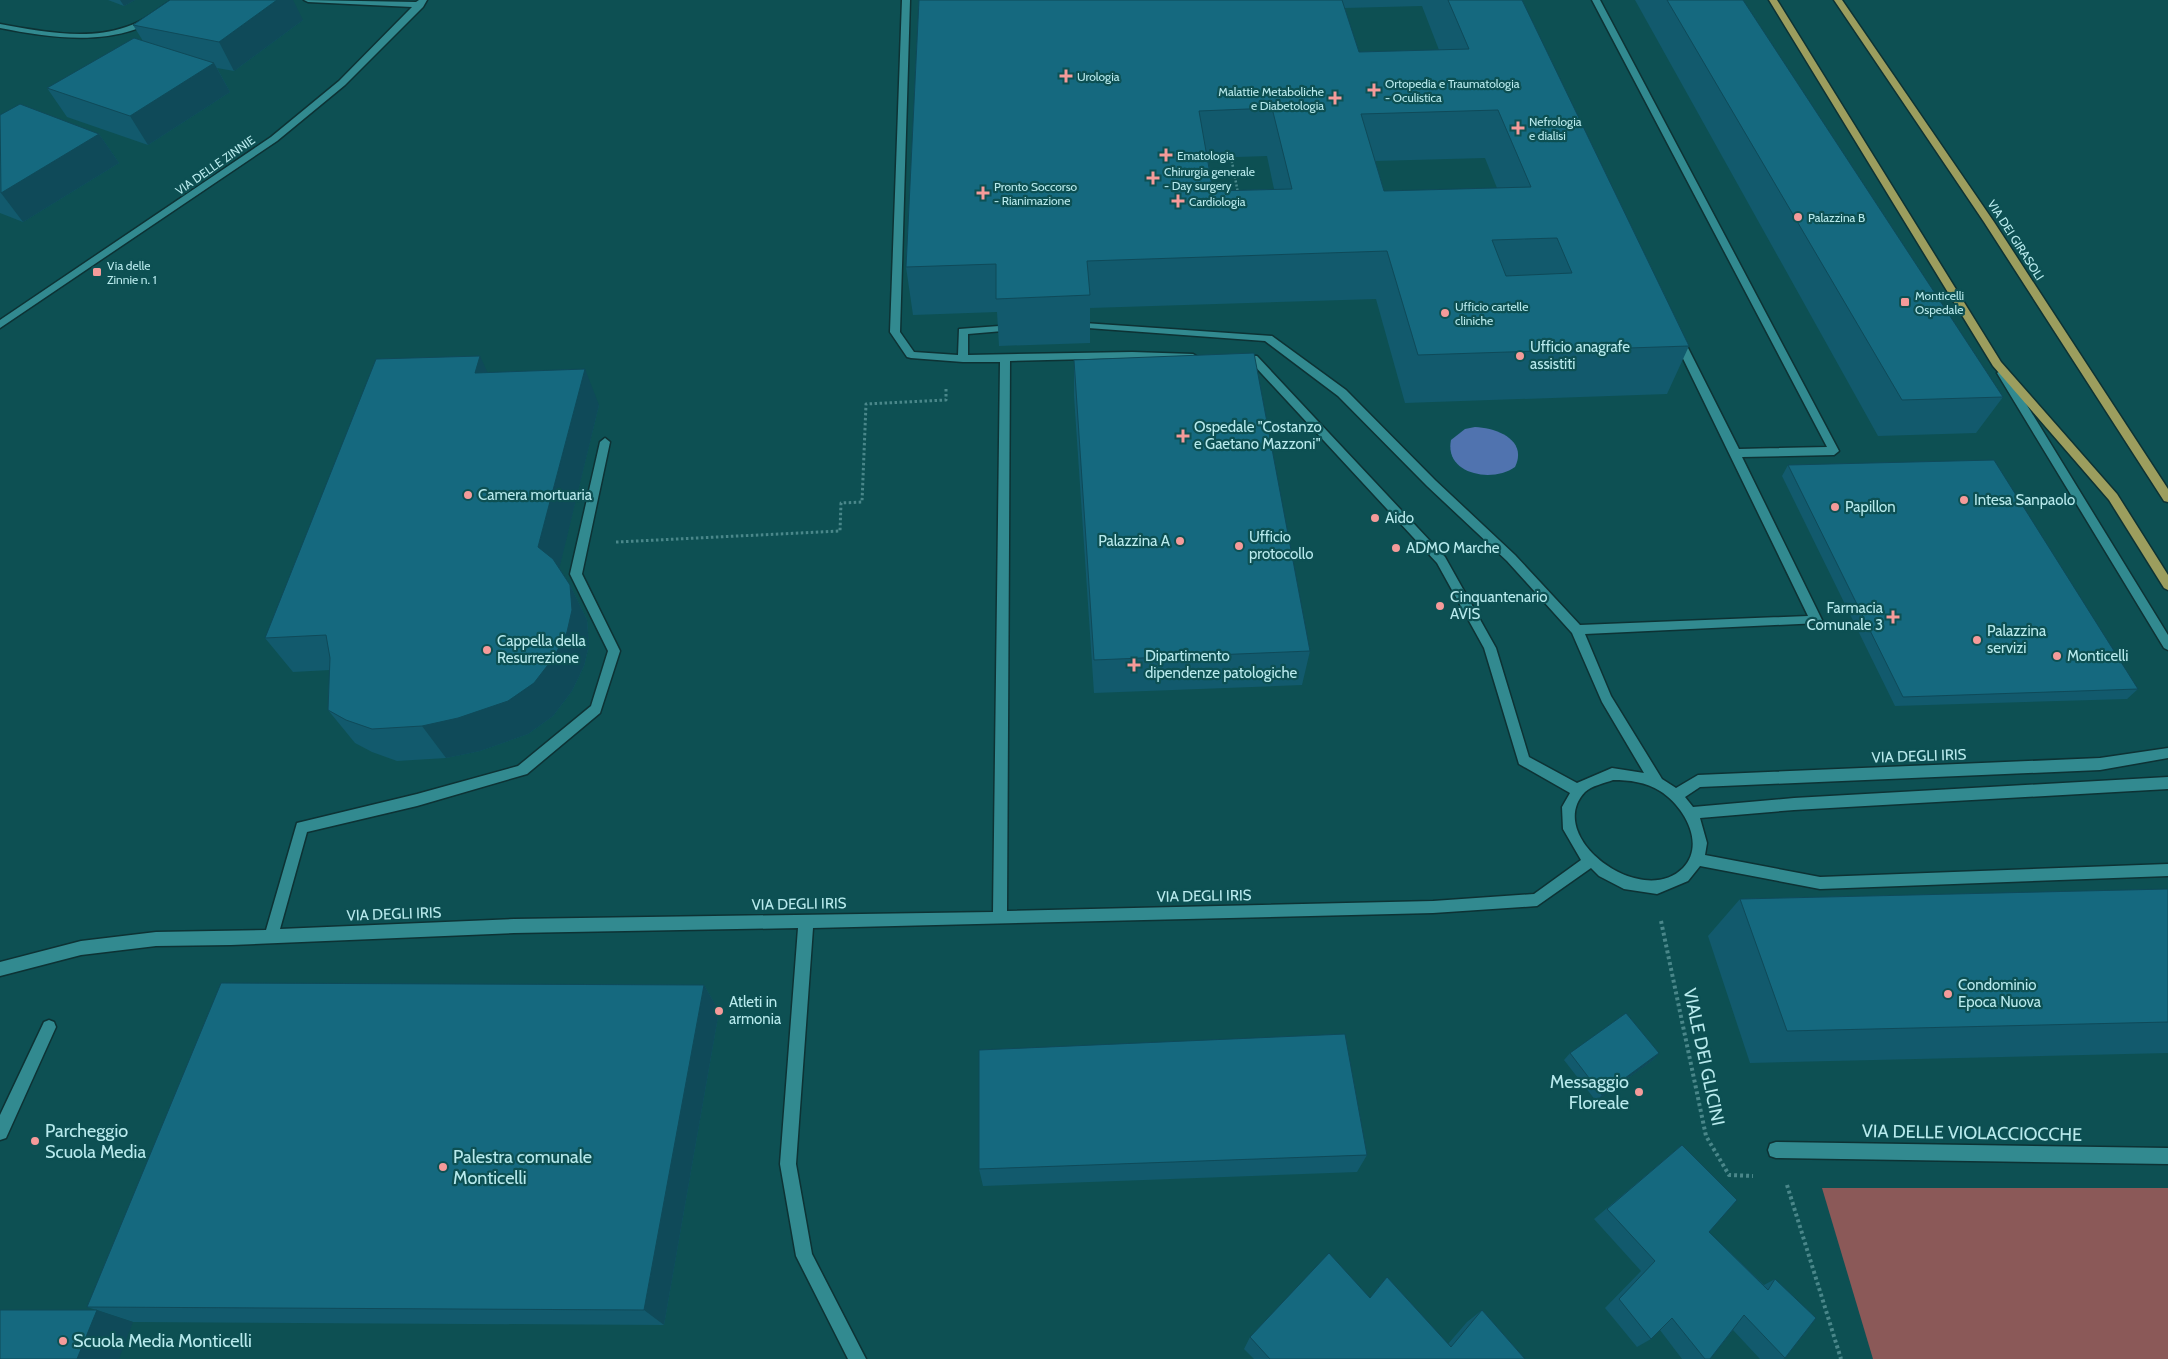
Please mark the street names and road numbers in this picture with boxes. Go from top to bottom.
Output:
street label: VIA DELLE ZINNIE [172,132,258,198]
street label: VIA DEI GIRASOLI [1984,197,2048,283]
street label: VIA DEGLI IRIS [1871,745,1967,767]
street label: VIA DEGLI IRIS [1156,886,1252,906]
street label: VIA DEGLI IRIS [751,894,847,914]
street label: VIA DEGLI IRIS [346,903,442,925]
street label: VIALE DEI GLICINI [1679,986,1729,1128]
street label: VIA DELLE VIOLACCIOCCHE [1862,1120,2082,1146]

